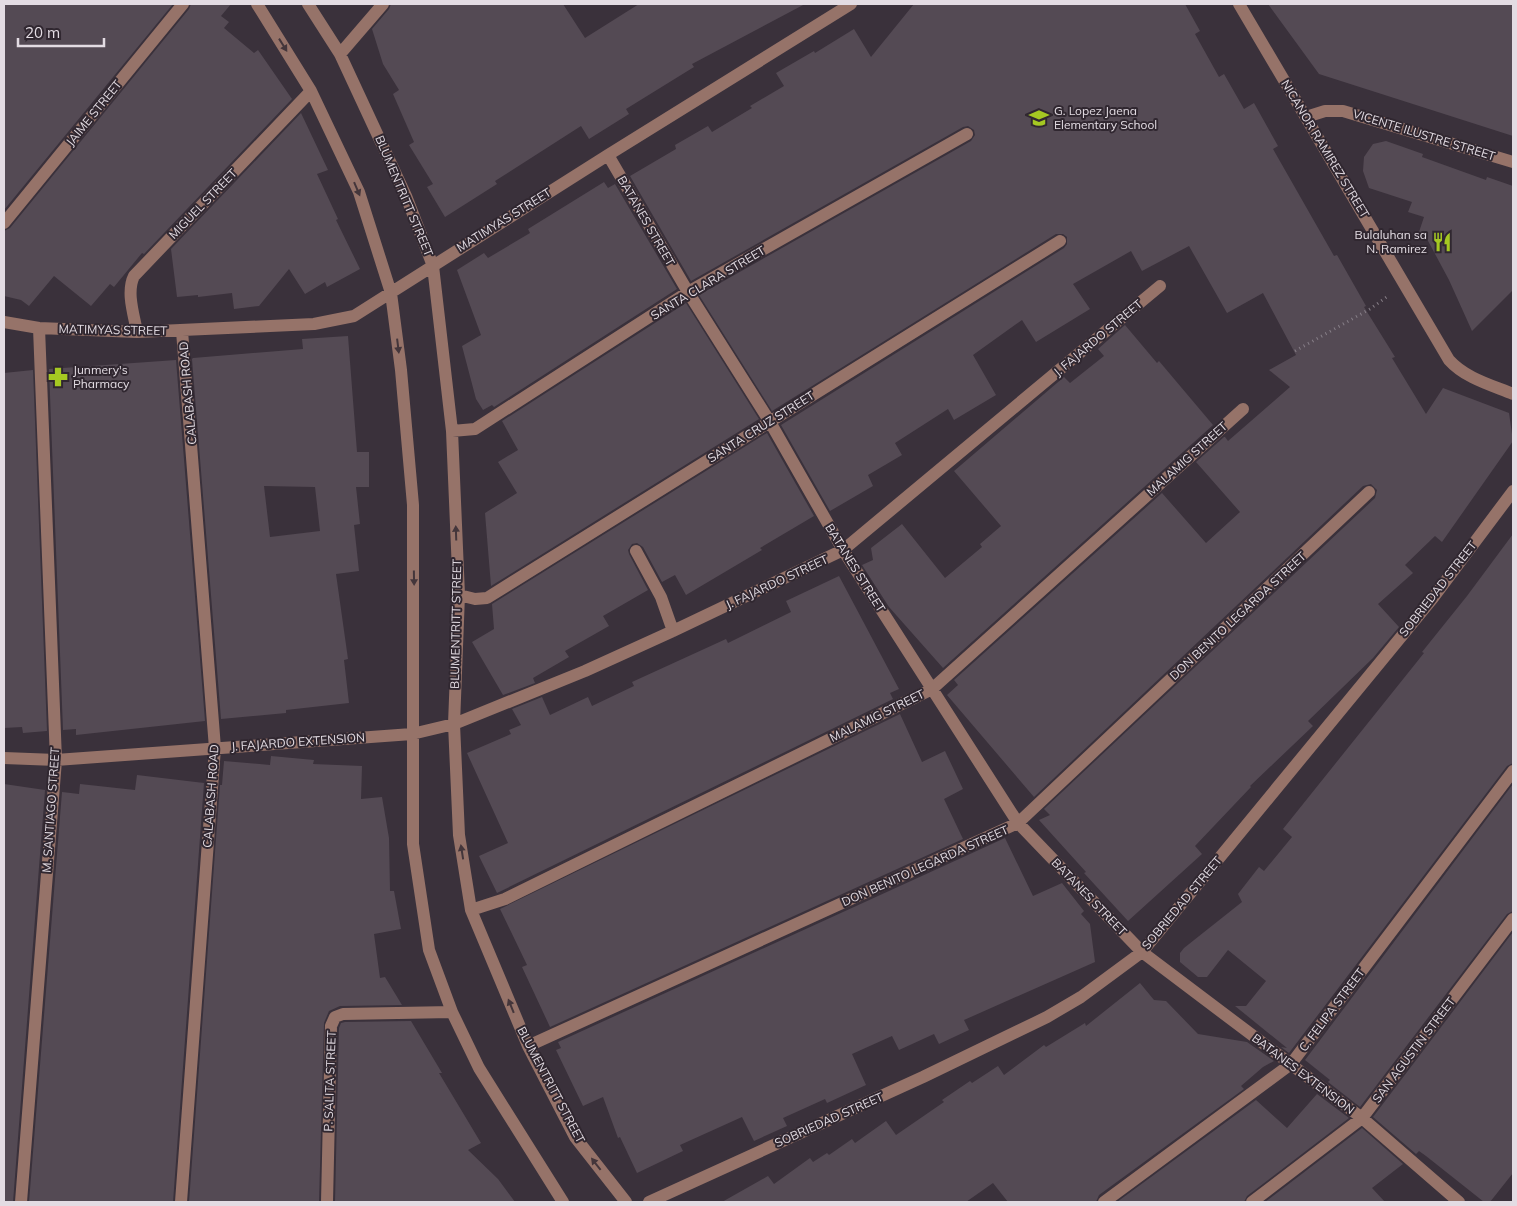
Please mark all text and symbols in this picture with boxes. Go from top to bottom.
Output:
scale bar [18,15,104,47]
text: 20 m [25,23,60,42]
one-way arrow [278,39,287,52]
street label: JAIME STREET [62,76,125,149]
street label: NICANOR RAMIREZ STREET [1278,77,1373,221]
place label: G. Lopez Jaena Elementary School [1054,103,1157,132]
street label: VICENTE ILUSTRE STREET [1351,106,1498,164]
school or university icon: G. Lopez Jaena Elementary School [1028,107,1050,129]
street label: BLUMENTRITT STREET [372,133,437,259]
street label: MIGUEL STREET [165,165,240,242]
street label: BATANES STREET [615,173,679,269]
one-way arrow [354,182,362,196]
street label: MATIMYAS STREET [454,184,554,255]
place label: Bulaluhan sa N. Ramirez [1355,227,1427,256]
restaurant icon: Bulaluhan sa N. Ramirez [1431,231,1453,253]
street label: SANTA CLARA STREET [648,242,768,323]
street label: J. FAJARDO STREET [1050,296,1146,379]
street label: MATIMYAS STREET [59,321,168,338]
one-way arrow [394,338,402,354]
street label: CALABASH ROAD [176,341,199,445]
place label: Junmery's Pharmacy [73,362,130,391]
pharmacy icon: Junmery's Pharmacy [47,366,69,388]
street label: SANTA CRUZ STREET [705,387,818,466]
street label: MALAMIG STREET [1143,418,1231,499]
street label: BATANES STREET [822,521,889,615]
one-way arrow [452,525,460,541]
street label: SOBRIEDAD STREET [1396,537,1480,639]
street label: DON BENITO LEGARDA STREET [1166,548,1310,683]
street label: J. FAJARDO STREET [723,551,831,612]
street label: BLUMENTRITT STREET [447,558,464,689]
one-way arrow [410,570,418,586]
street label: MALAMIG STREET [827,686,927,745]
street label: J. FAJARDO EXTENSION [231,729,365,754]
street label: CALABASH ROAD [199,744,222,848]
street label: M. SANTIAGO STREET [39,746,62,873]
street label: DON BENITO LEGARDA STREET [839,822,1011,909]
one-way arrow [457,844,465,860]
street label: SOBRIEDAD STREET [1138,852,1225,952]
street label: BATANES STREET [1049,855,1131,939]
street label: C. FELIPA STREET [1295,964,1368,1054]
street label: SAN AGUSTIN STREET [1369,993,1459,1105]
one-way arrow [507,998,515,1013]
street label: BLUMENTRITT STREET [514,1024,589,1146]
street label: P. SALITA STREET [320,1029,339,1132]
street label: BATANES EXTENSION [1249,1030,1358,1117]
street label: SOBRIEDAD STREET [772,1089,886,1150]
one-way arrow [591,1158,602,1171]

